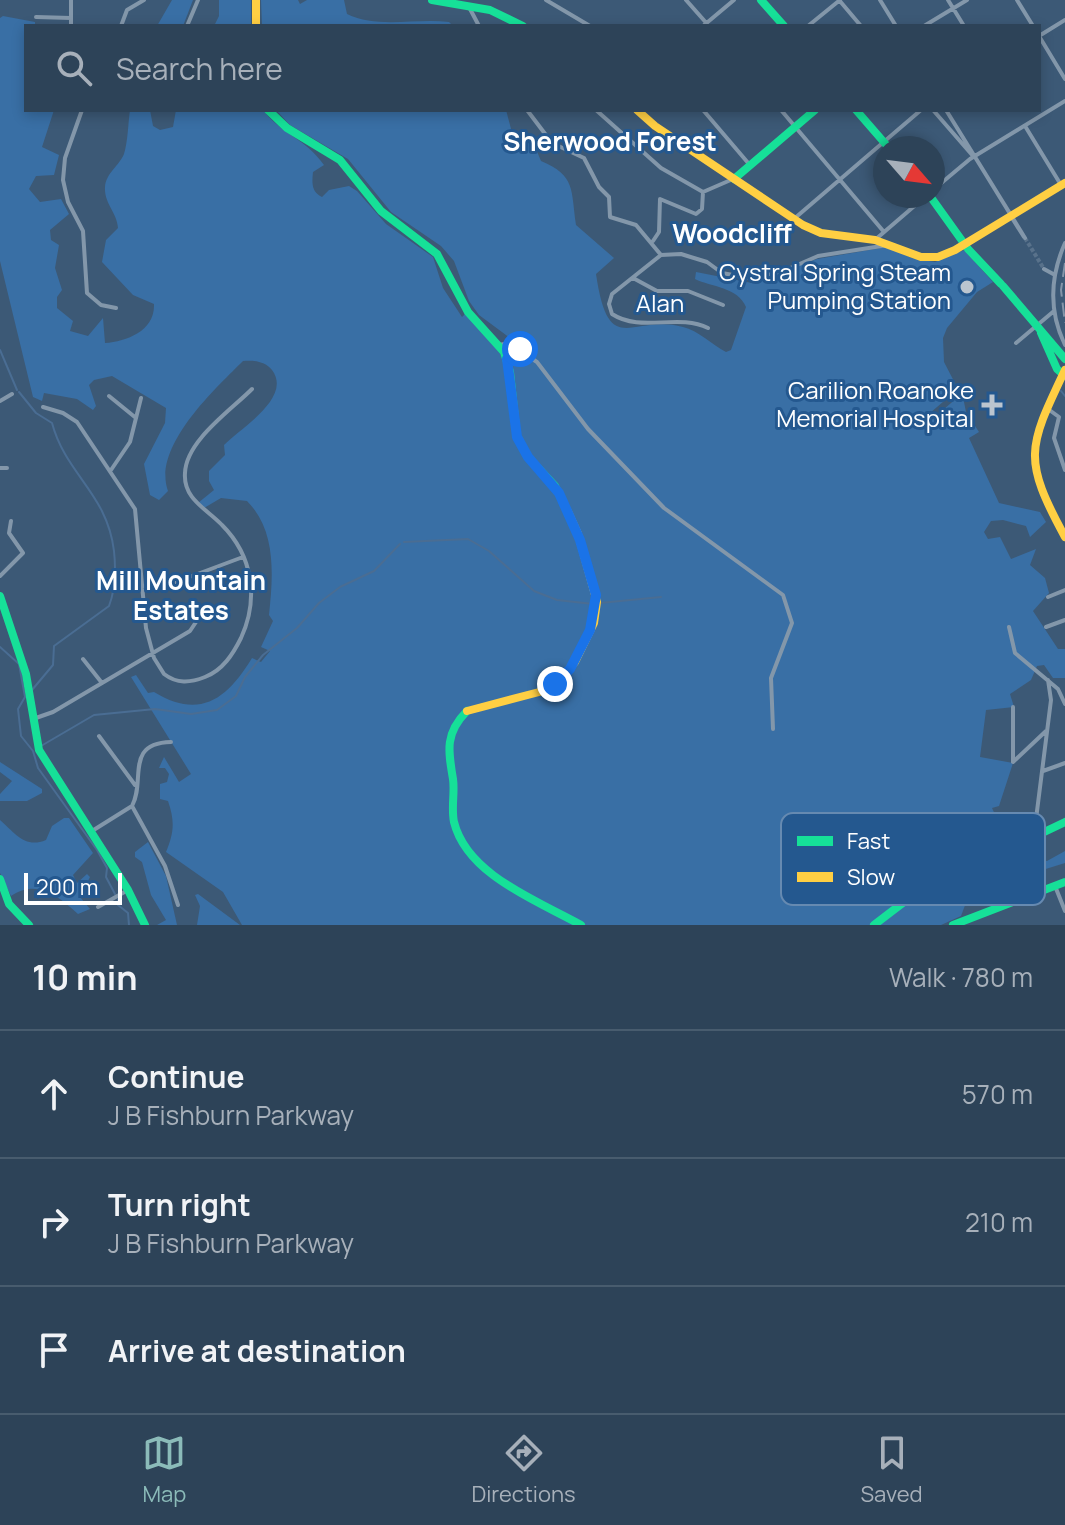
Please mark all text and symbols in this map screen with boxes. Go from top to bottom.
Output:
search box [24,24,1041,112]
icon: search [52,46,96,90]
text: Search here [116,48,283,89]
district label: Sherwood Forest [503,123,717,159]
north arrow [873,136,945,208]
district label: Woodcliff [672,215,792,251]
place label: Cystral Spring Steam Pumping Station [719,255,951,316]
marker: Cystral Spring Steam Pumping Station [958,278,976,296]
street label: Alan [636,286,684,319]
route start [502,331,538,367]
place label: Carilion Roanoke Memorial Hospital [776,373,974,434]
marker: Carilion Roanoke Memorial Hospital [981,394,1003,416]
district label: Mill Mountain Estates [96,562,266,628]
route end [537,666,573,702]
legend [781,813,1045,905]
text: Fast [847,826,890,856]
text: Slow [847,862,895,892]
scale bar [24,869,122,905]
text: 200 m [36,872,98,902]
text: 10 min [32,954,137,1000]
text: Walk · 780 m [889,959,1033,995]
text: Continue [108,1056,244,1097]
icon: ahead [32,1072,76,1116]
text: 570 m [962,1076,1033,1112]
text: J B Fishburn Parkway [108,1097,354,1133]
text: Turn right [108,1184,251,1225]
icon: right [32,1200,76,1244]
text: 210 m [965,1204,1033,1240]
text: J B Fishburn Parkway [108,1225,354,1261]
icon: arrive [32,1328,76,1372]
text: Arrive at destination [108,1330,406,1371]
tab: Map [142,1431,186,1509]
tab: Directions [471,1431,576,1509]
tab: Saved [861,1431,923,1509]

